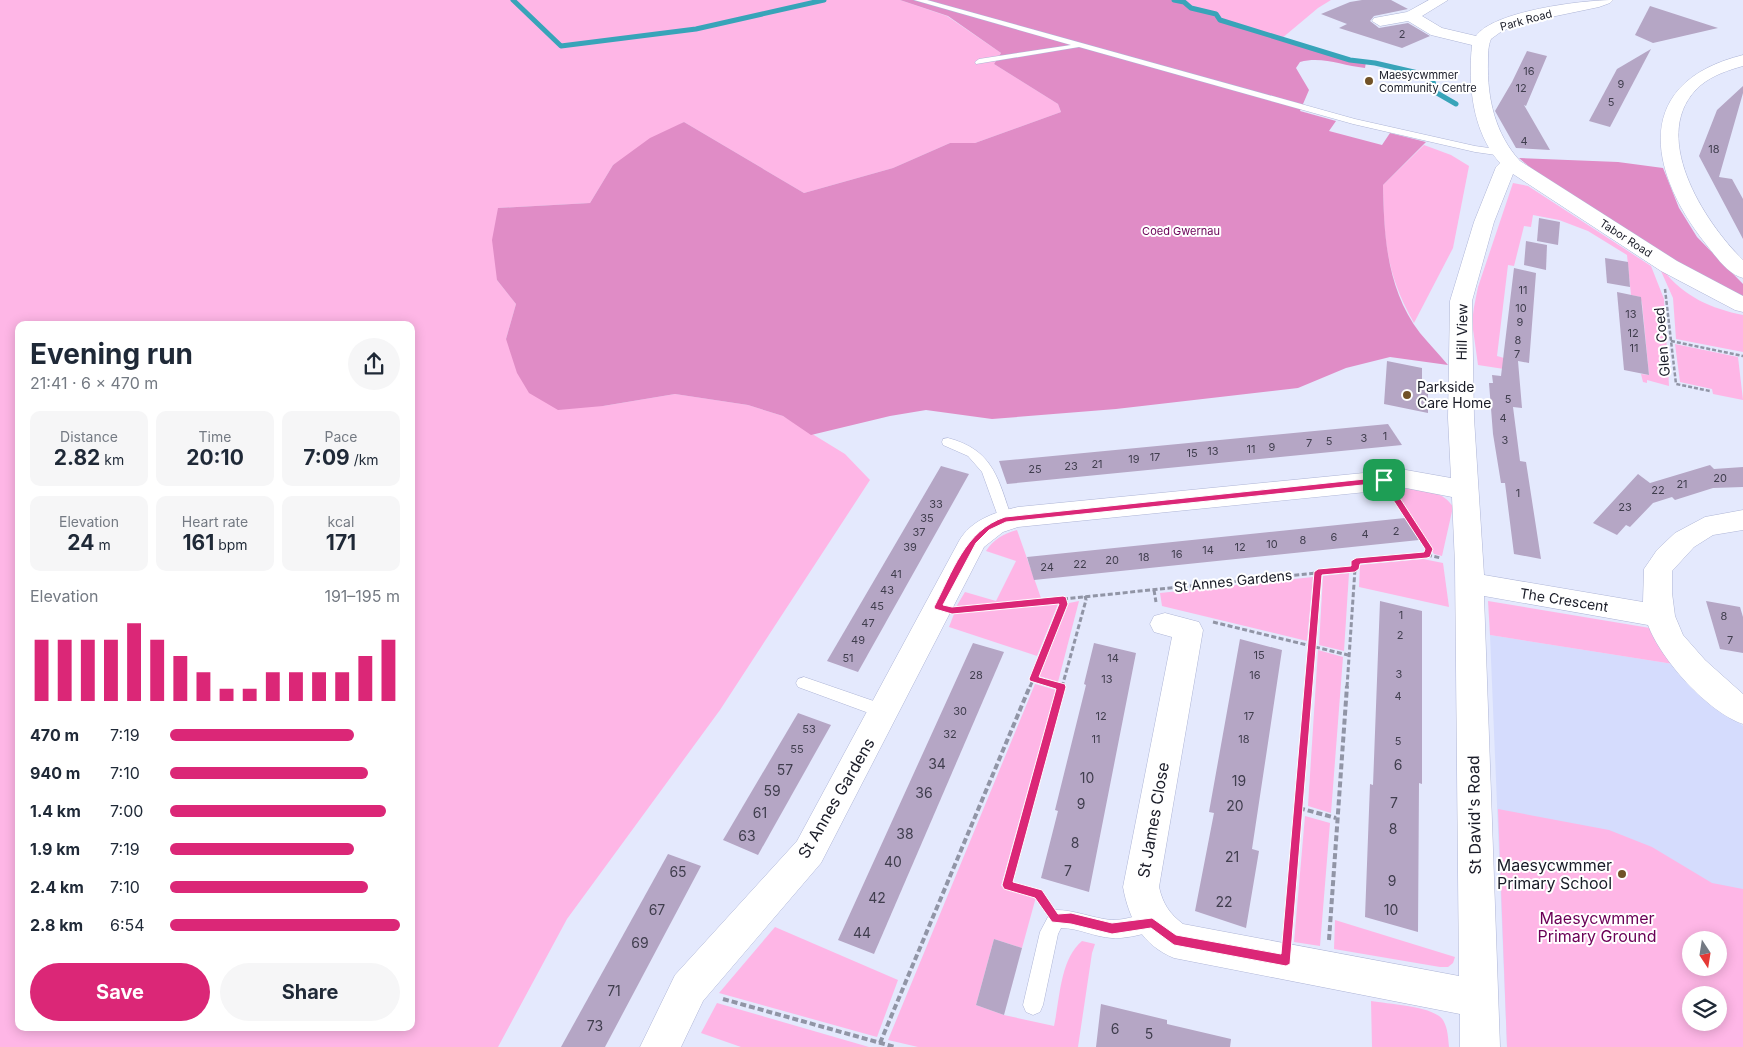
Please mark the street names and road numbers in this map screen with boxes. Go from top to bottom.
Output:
street label: Park Road [1499,6,1553,34]
street label: Tabor Road [1597,216,1655,260]
street label: Hill View [1453,303,1470,361]
street label: Glen Coed [1650,307,1673,377]
street label: St Annes Gardens [1173,566,1293,595]
street label: The Crescent [1519,584,1610,615]
street label: St Annes Gardens [793,734,879,862]
street label: St David's Road [1463,755,1485,875]
street label: St James Close [1133,760,1173,880]

